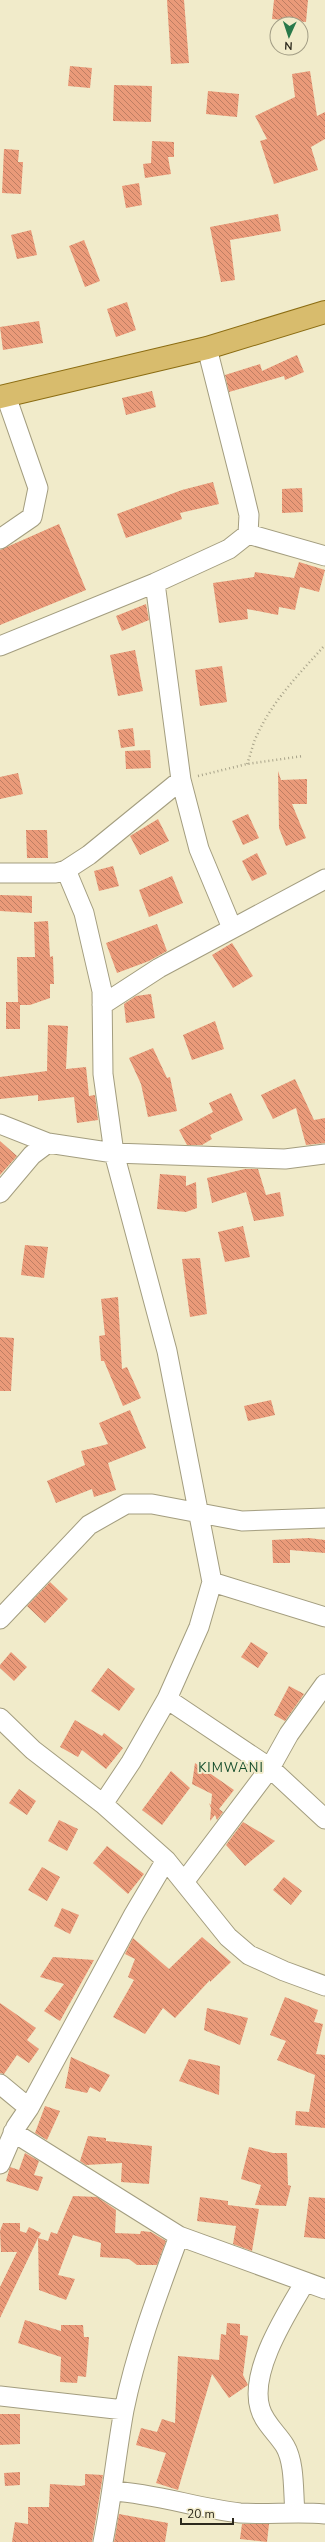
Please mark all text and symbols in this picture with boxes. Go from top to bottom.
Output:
north arrow [269,16,309,56]
text: N [284,38,293,53]
district label: KIMWANI [198,1759,264,1777]
scale bar [181,2500,233,2526]
text: 20 m [187,2506,215,2522]

